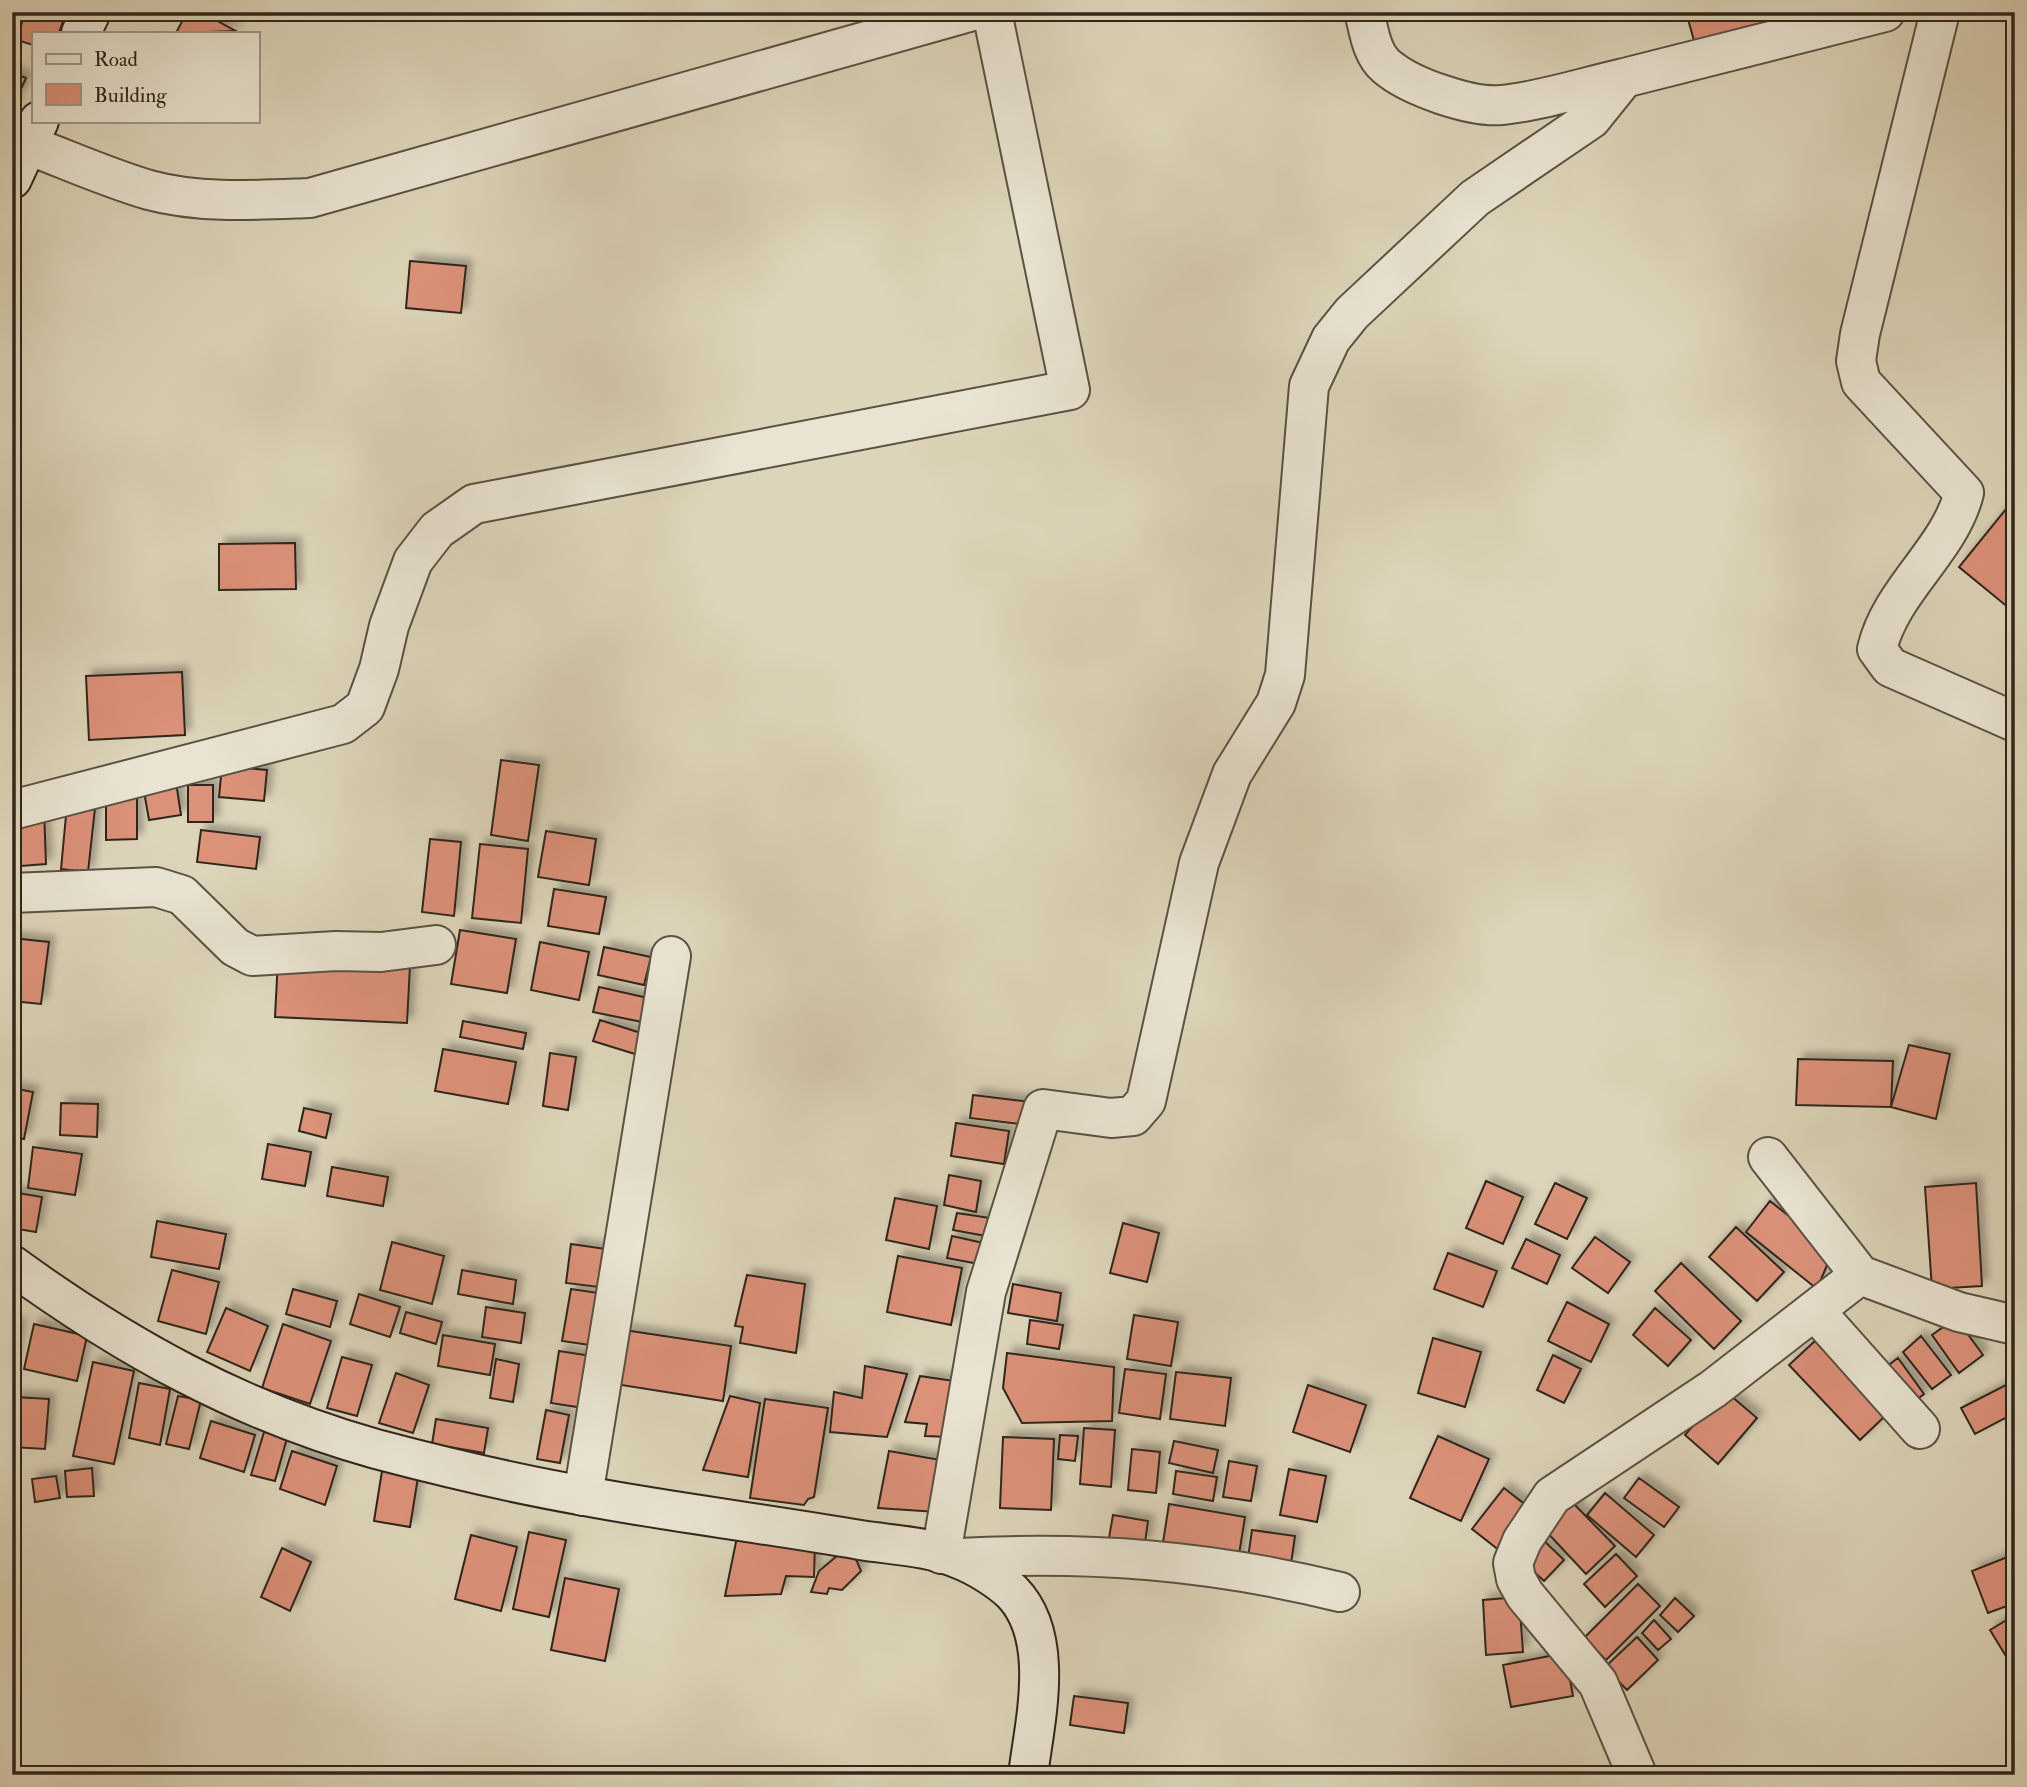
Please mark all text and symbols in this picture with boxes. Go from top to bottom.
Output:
legend [32,32,259,122]
text: Road [94,46,139,73]
text: Building [94,82,167,109]

